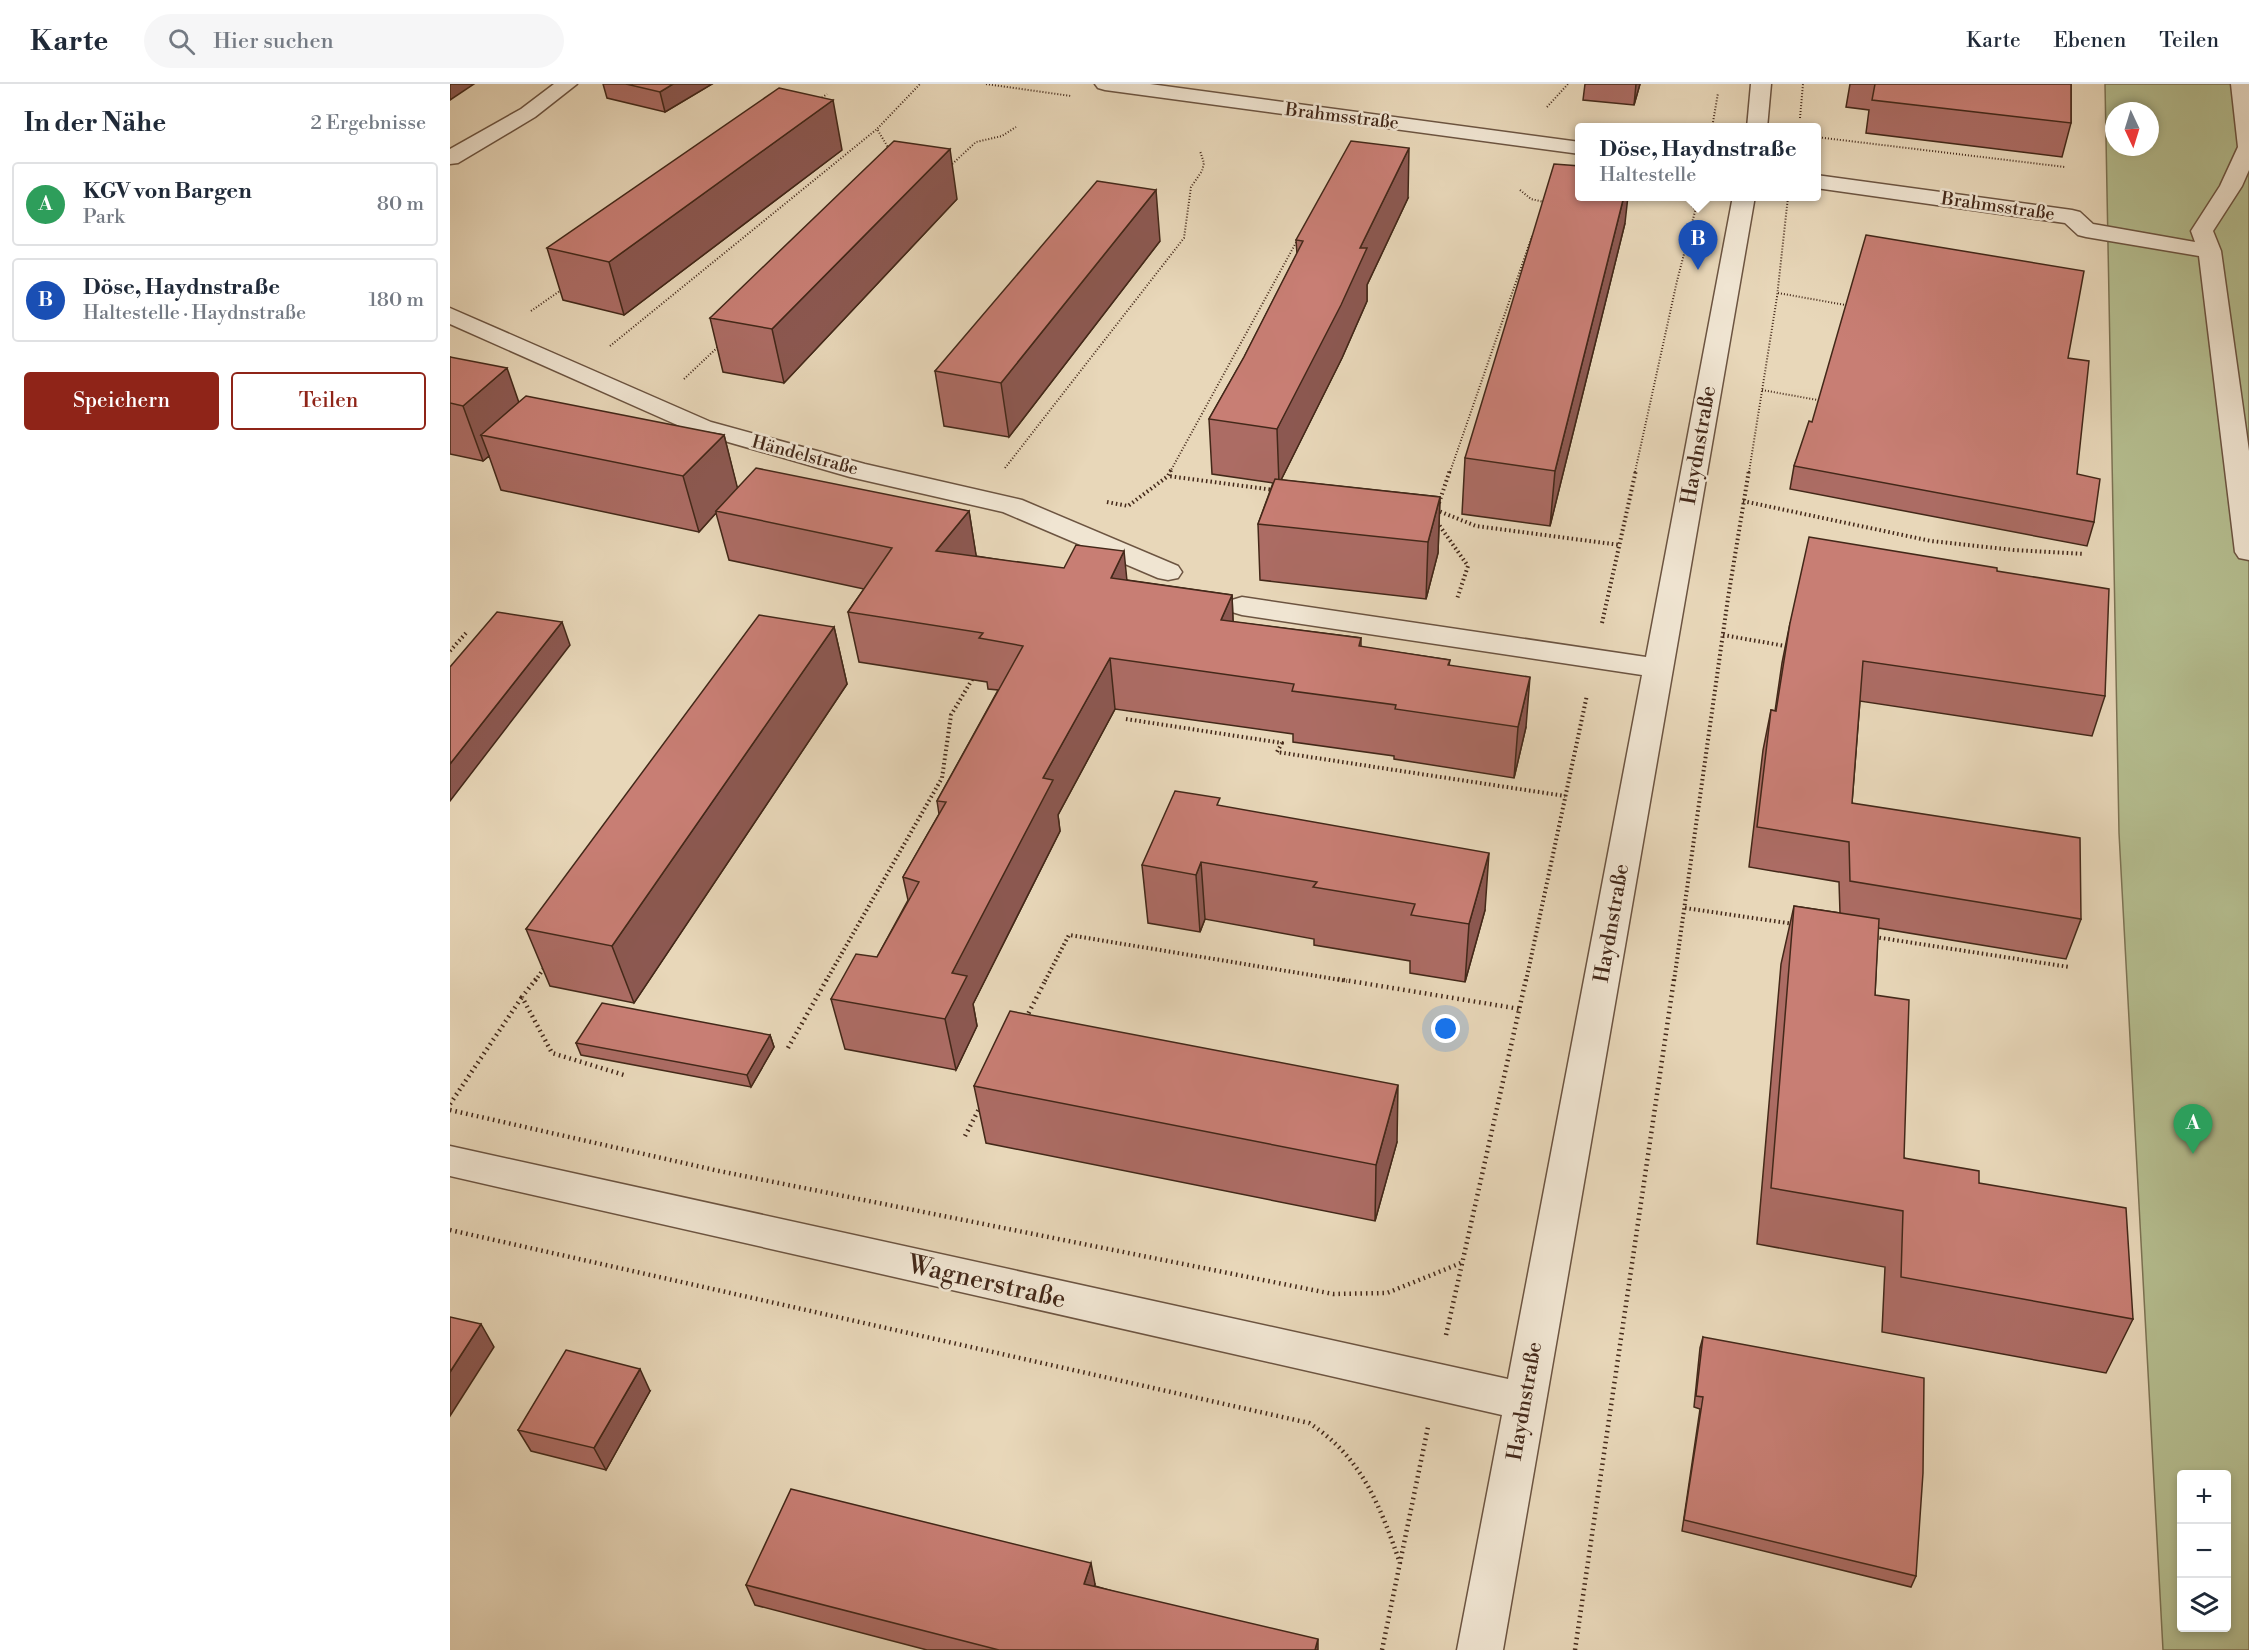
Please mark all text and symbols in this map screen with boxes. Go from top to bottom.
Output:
search box [144,14,564,68]
text: Karte [30,24,108,59]
icon: search [165,25,198,58]
text: Hier suchen [213,28,334,55]
text: Karte [1966,28,2021,54]
text: Ebenen [2054,28,2126,54]
text: Teilen [2159,28,2219,54]
street label: Brahmsstraße [1283,98,1400,135]
north arrow [2105,102,2159,156]
text: In der Nähe [24,107,166,139]
text: 2 Ergebnisse [310,111,426,136]
popup [1575,123,1821,201]
text: Döse, Haydnstraße [1599,136,1797,163]
text: Haltestelle [1599,163,1696,188]
text: KGV von Bargen [83,178,252,205]
street label: Brahmsstraße [1939,187,2056,226]
text: A [38,192,53,217]
text: 80 m [377,192,424,217]
text: Park [83,205,125,230]
pin: B [1678,220,1718,270]
text: Döse, Haydnstraße [83,274,280,301]
text: B [38,288,53,313]
text: 180 m [369,288,424,313]
text: Haltestelle · Haydnstraße [83,301,306,326]
button: Speichern [24,372,219,430]
button: Teilen [231,372,426,430]
street label: Haydnstraße [1676,384,1722,507]
street label: Händelstraße [749,430,861,481]
street label: Haydnstraße [1589,862,1635,985]
your location [1431,1014,1460,1043]
pin: A [2174,1104,2212,1154]
street label: Wagnerstraße [904,1248,1069,1316]
street label: Haydnstraße [1502,1340,1548,1463]
map controls [2177,1470,2231,1632]
button: + [2177,1470,2231,1524]
button: − [2177,1524,2231,1578]
button: layers [2177,1578,2231,1632]

